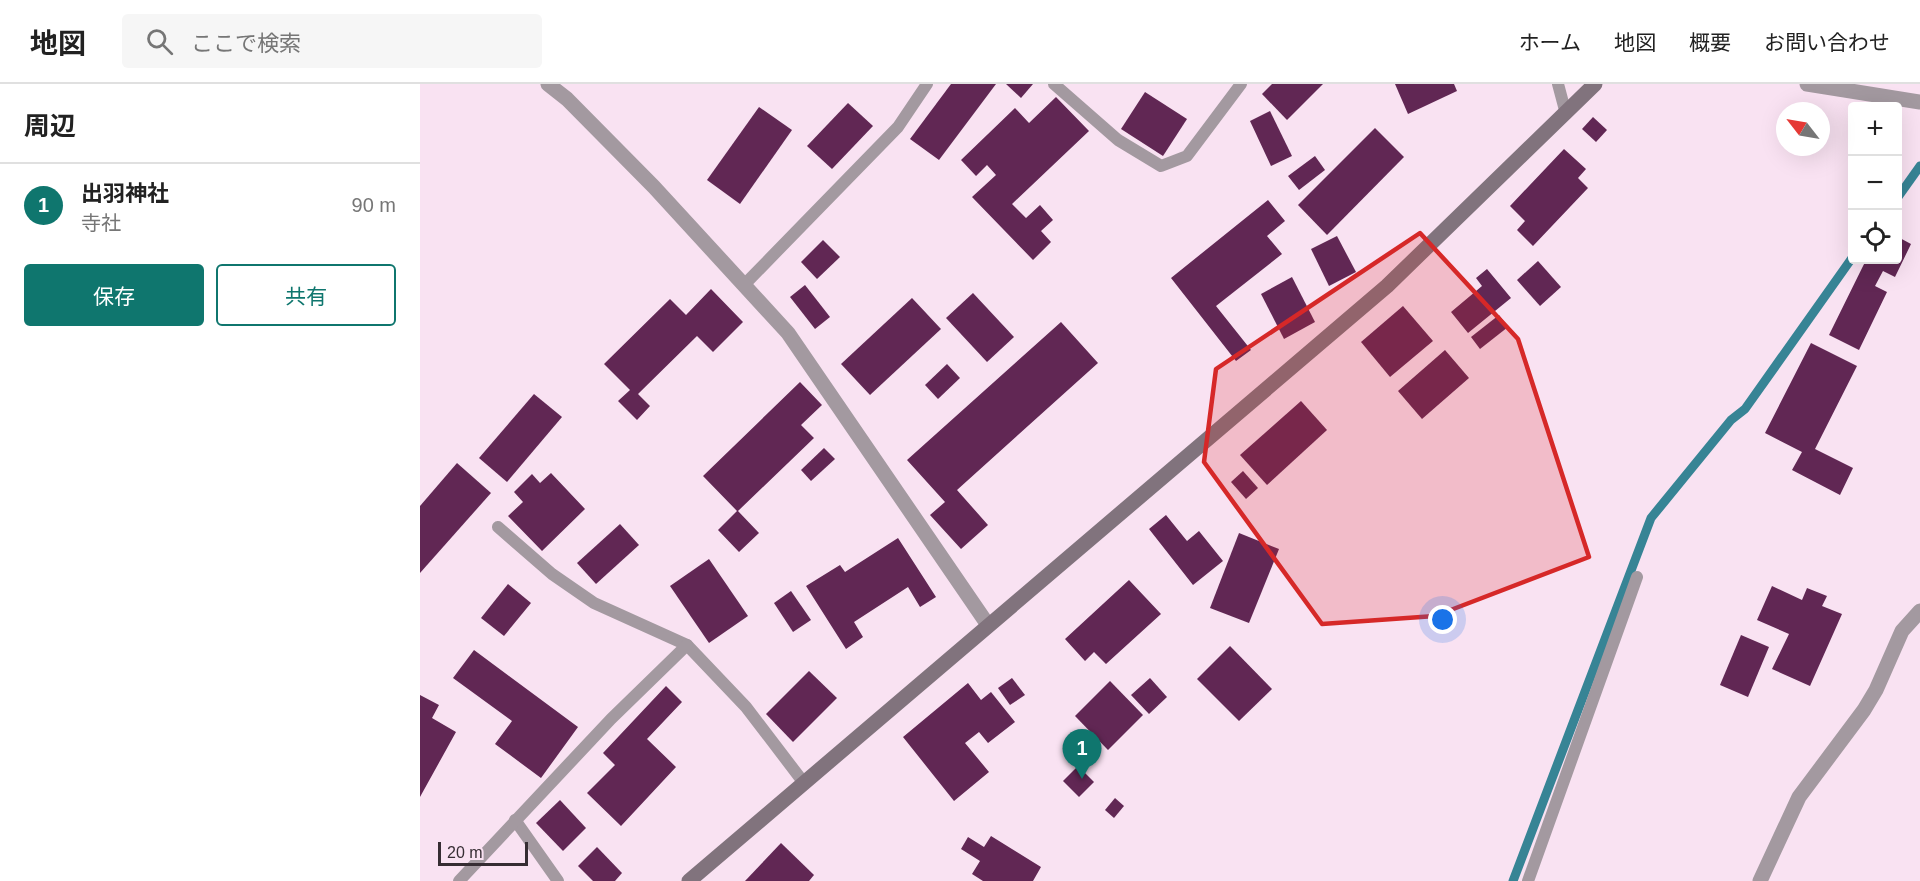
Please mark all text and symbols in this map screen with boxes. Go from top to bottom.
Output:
search box [122,14,542,68]
icon: search [143,25,176,58]
text: 地図 [30,28,86,59]
text: ここで検索 [191,31,301,56]
text: ホーム [1519,31,1581,54]
text: 地図 [1614,31,1656,54]
text: 概要 [1689,31,1731,54]
text: お問い合わせ [1764,31,1890,54]
north arrow [1776,102,1830,156]
map controls [1848,102,1902,264]
button: + [1848,102,1902,156]
text: 周辺 [24,111,76,141]
button: − [1848,156,1902,210]
text: 出羽神社 [81,181,169,206]
text: 1 [38,194,49,216]
text: 90 m [352,194,396,216]
button: locate [1848,210,1902,264]
text: 寺社 [81,212,121,234]
button: 保存 [24,264,204,326]
button: 共有 [216,264,396,326]
your location [1428,605,1457,634]
pin: 1 [1062,730,1102,779]
scale bar [438,839,528,866]
text: 20 m [447,844,483,861]

